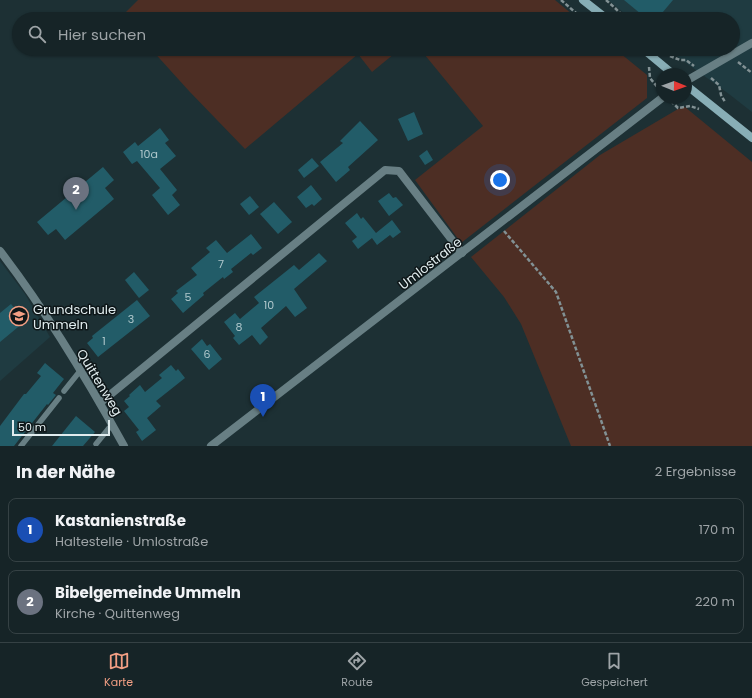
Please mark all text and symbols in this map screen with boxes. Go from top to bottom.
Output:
search box [12,12,740,56]
icon: search [26,23,48,45]
text: Hier suchen [58,24,146,45]
north arrow [656,68,692,104]
house number: 10a [140,146,158,162]
your location [490,170,510,190]
pin: 2 [63,177,89,210]
street label: Umlostraße [395,233,466,294]
house number: 7 [218,256,224,272]
house number: 5 [185,289,192,305]
house number: 10 [264,297,274,313]
place label: Grundschule Ummeln [33,300,116,334]
school or university icon: Grundschule Ummeln [8,305,30,327]
house number: 3 [128,311,134,327]
house number: 8 [236,319,243,335]
house number: 1 [102,333,106,349]
street label: Quittenweg [72,345,127,419]
house number: 6 [204,346,211,362]
pin: 1 [250,384,276,417]
scale bar [12,418,110,437]
text: 50 m [18,419,46,435]
text: In der Nähe [16,460,115,484]
text: 2 Ergebnisse [655,462,736,481]
text: Kastanienstraße [55,510,186,531]
text: 1 [28,520,32,539]
text: 170 m [699,520,735,539]
text: Haltestelle · Umlostraße [55,532,208,551]
text: Bibelgemeinde Ummeln [55,582,241,603]
text: 2 [26,592,34,611]
text: 220 m [695,592,735,611]
text: Kirche · Quittenweg [55,604,180,623]
tab: Karte [104,650,133,691]
tab: Route [341,650,373,691]
tab: Gespeichert [581,650,648,691]

